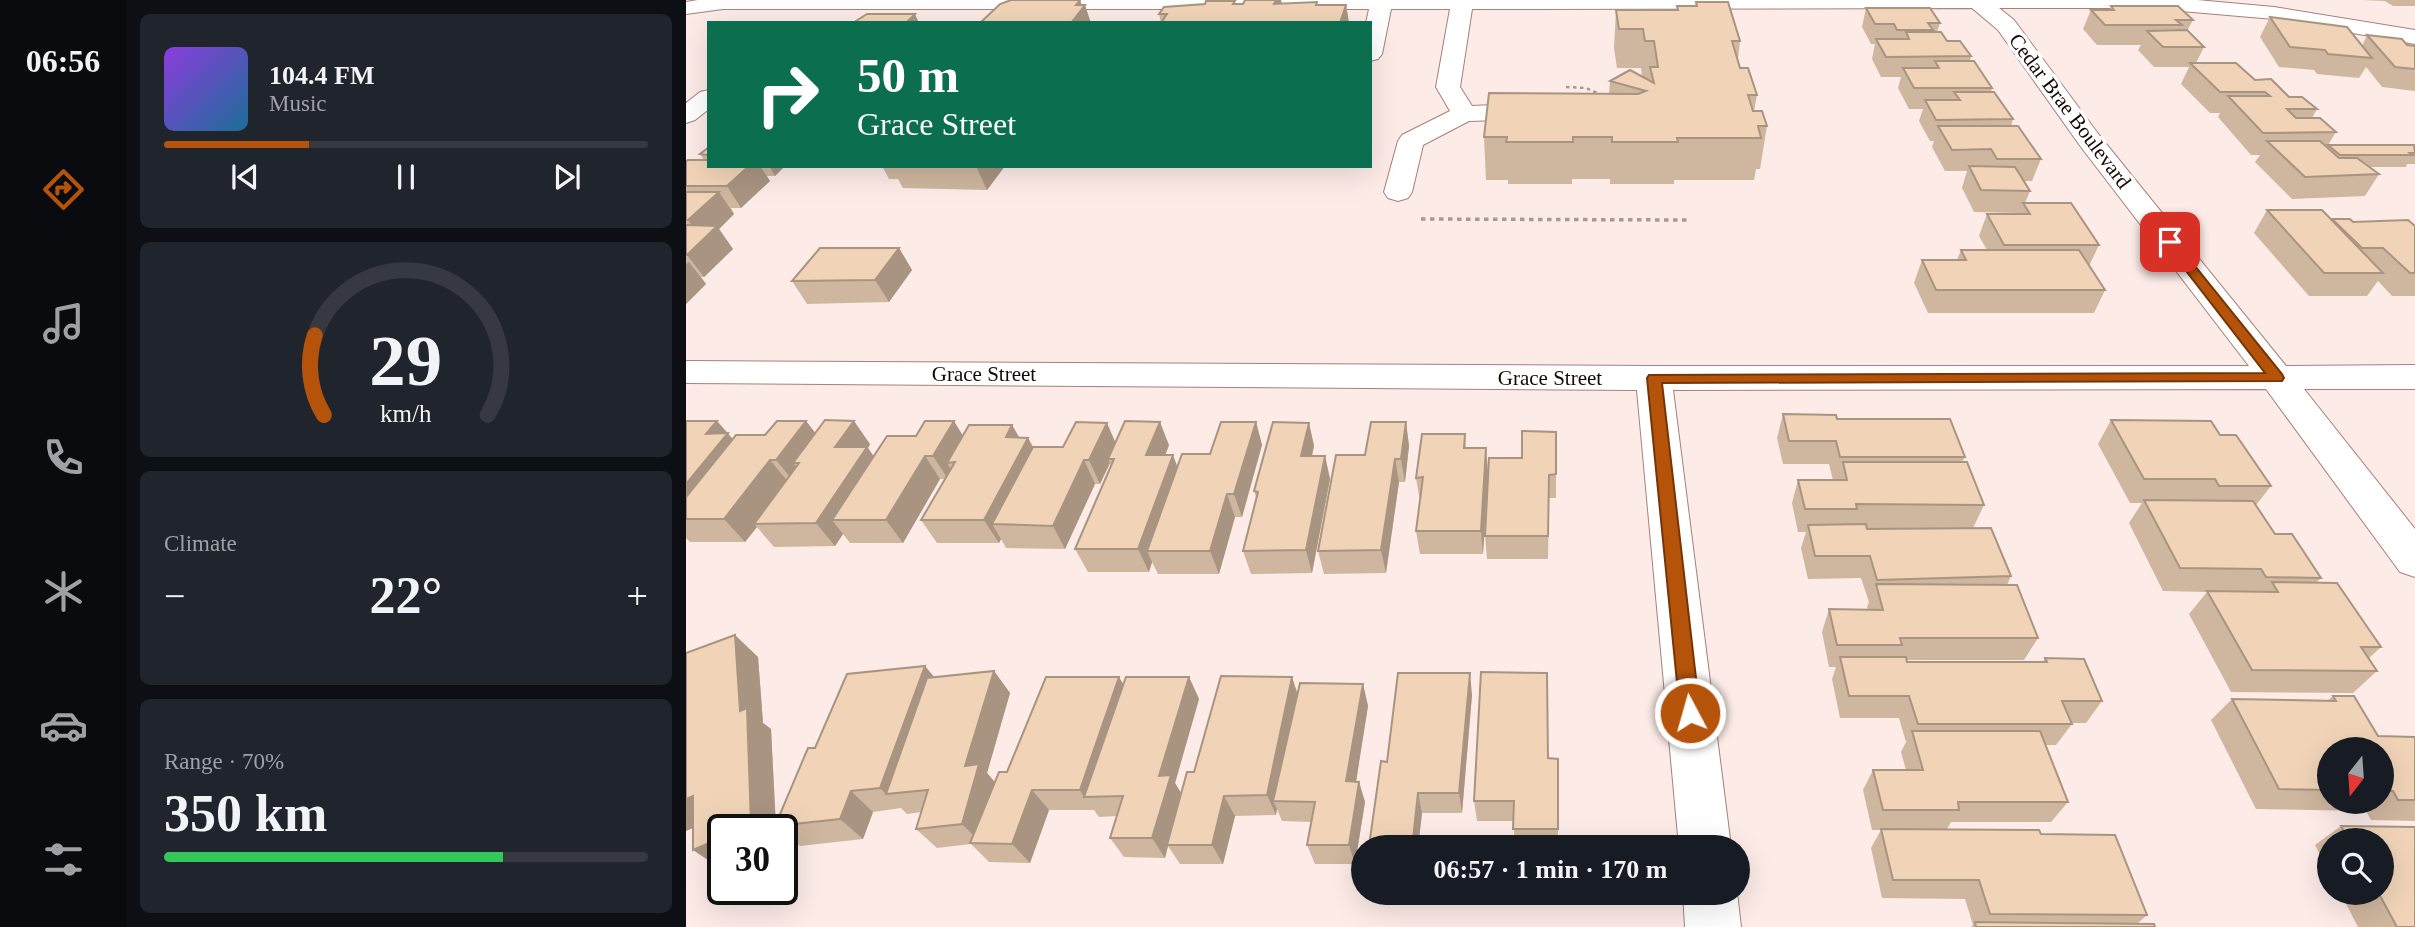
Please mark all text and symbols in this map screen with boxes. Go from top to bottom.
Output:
street label: Cedar Brae Boulevard [2004,29,2136,194]
text: 06:56 [26,43,100,79]
text: 50 m [857,48,959,103]
icon: right [742,49,833,140]
text: 104.4 FM [269,61,374,90]
text: Music [269,91,327,116]
text: Grace Street [857,106,1016,142]
icon: previous [226,158,264,196]
icon: pause [387,158,425,196]
icon: next [548,158,586,196]
icon: directions [39,165,88,214]
pin [2140,212,2200,272]
icon: arrive [2151,223,2189,261]
icon: music [39,299,88,348]
text: 29 [370,321,442,402]
street label: Grace Street [932,362,1036,386]
street label: Grace Street [1498,366,1602,390]
text: km/h [380,400,432,427]
icon: phone [39,433,88,482]
text: Climate [164,531,237,556]
icon: climate [39,567,88,616]
text: 22° [370,567,442,624]
text: − [164,575,185,617]
text: + [627,575,648,617]
position arrow [1653,676,1727,750]
icon: car [39,701,88,750]
north arrow [2317,737,2394,814]
map controls [2317,737,2394,905]
text: Range · 70% [164,749,284,774]
text: 350 km [164,785,327,842]
speed limit sign: 30 [707,814,798,905]
button: search [2317,828,2394,905]
icon: filters [39,835,88,884]
text: 06:57 · 1 min · 170 m [1434,855,1668,884]

